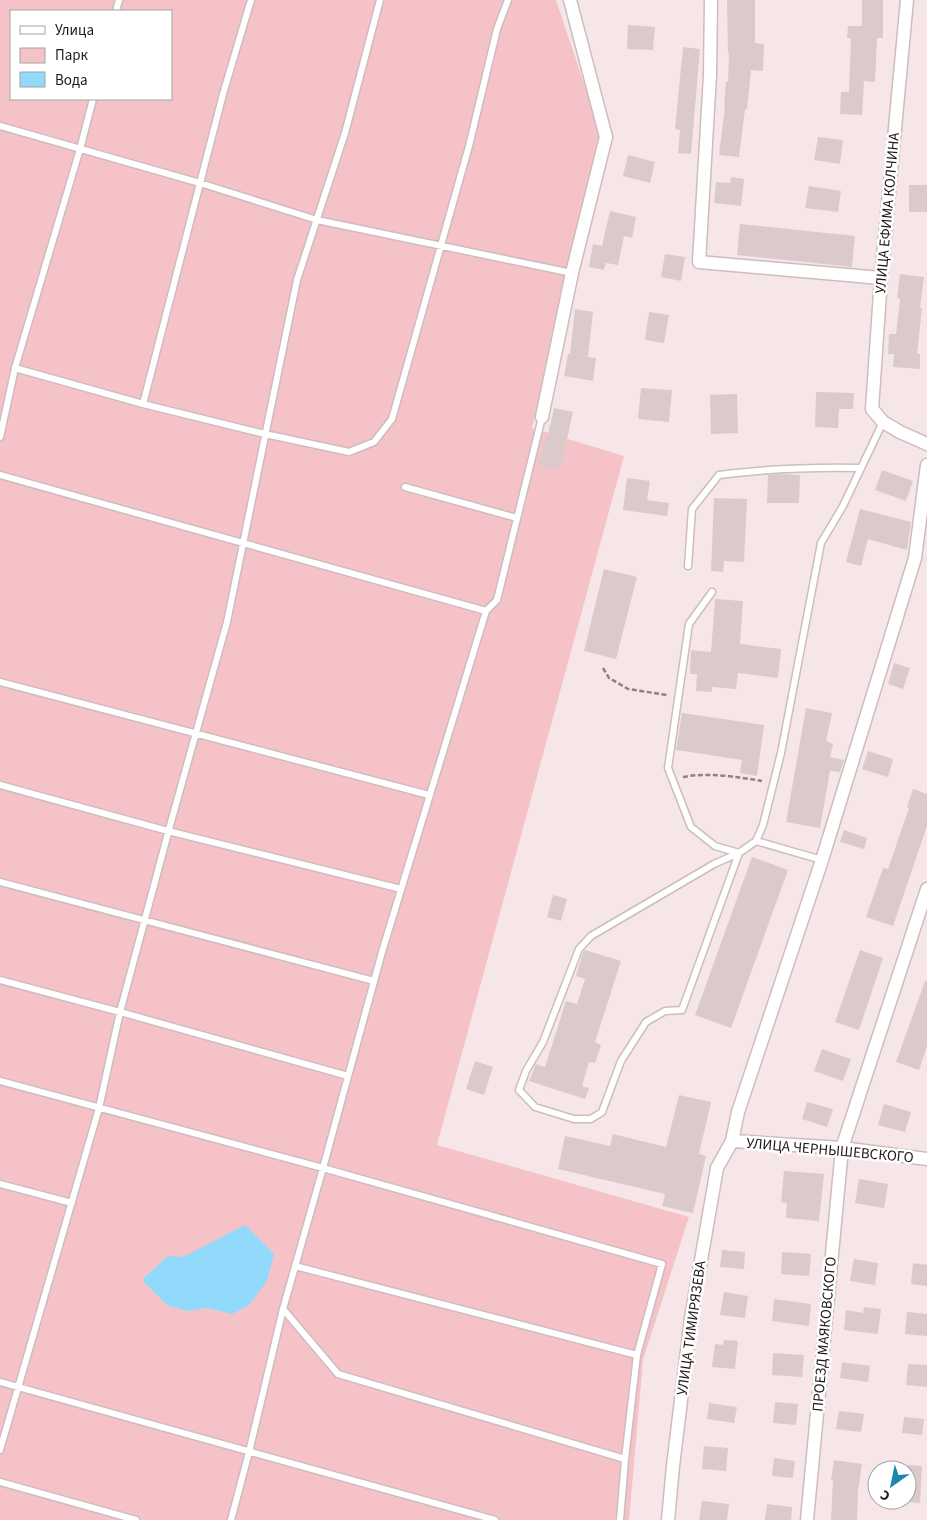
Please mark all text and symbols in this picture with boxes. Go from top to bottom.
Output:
legend [10,10,172,100]
text: Улица [55,20,94,41]
text: Парк [55,45,89,66]
text: Вода [55,70,88,91]
street label: УЛИЦА ЕФИМА КОЛЧИНА [870,131,905,295]
street label: УЛИЦА ЧЕРНЫШЕВСКОГО [745,1133,914,1168]
street label: ПРОЕЗД МАЯКОВСКОГО [807,1256,842,1412]
street label: УЛИЦА ТИМИРЯЗЕВА [672,1258,711,1397]
north arrow [867,1460,917,1510]
text: С [877,1484,894,1506]

